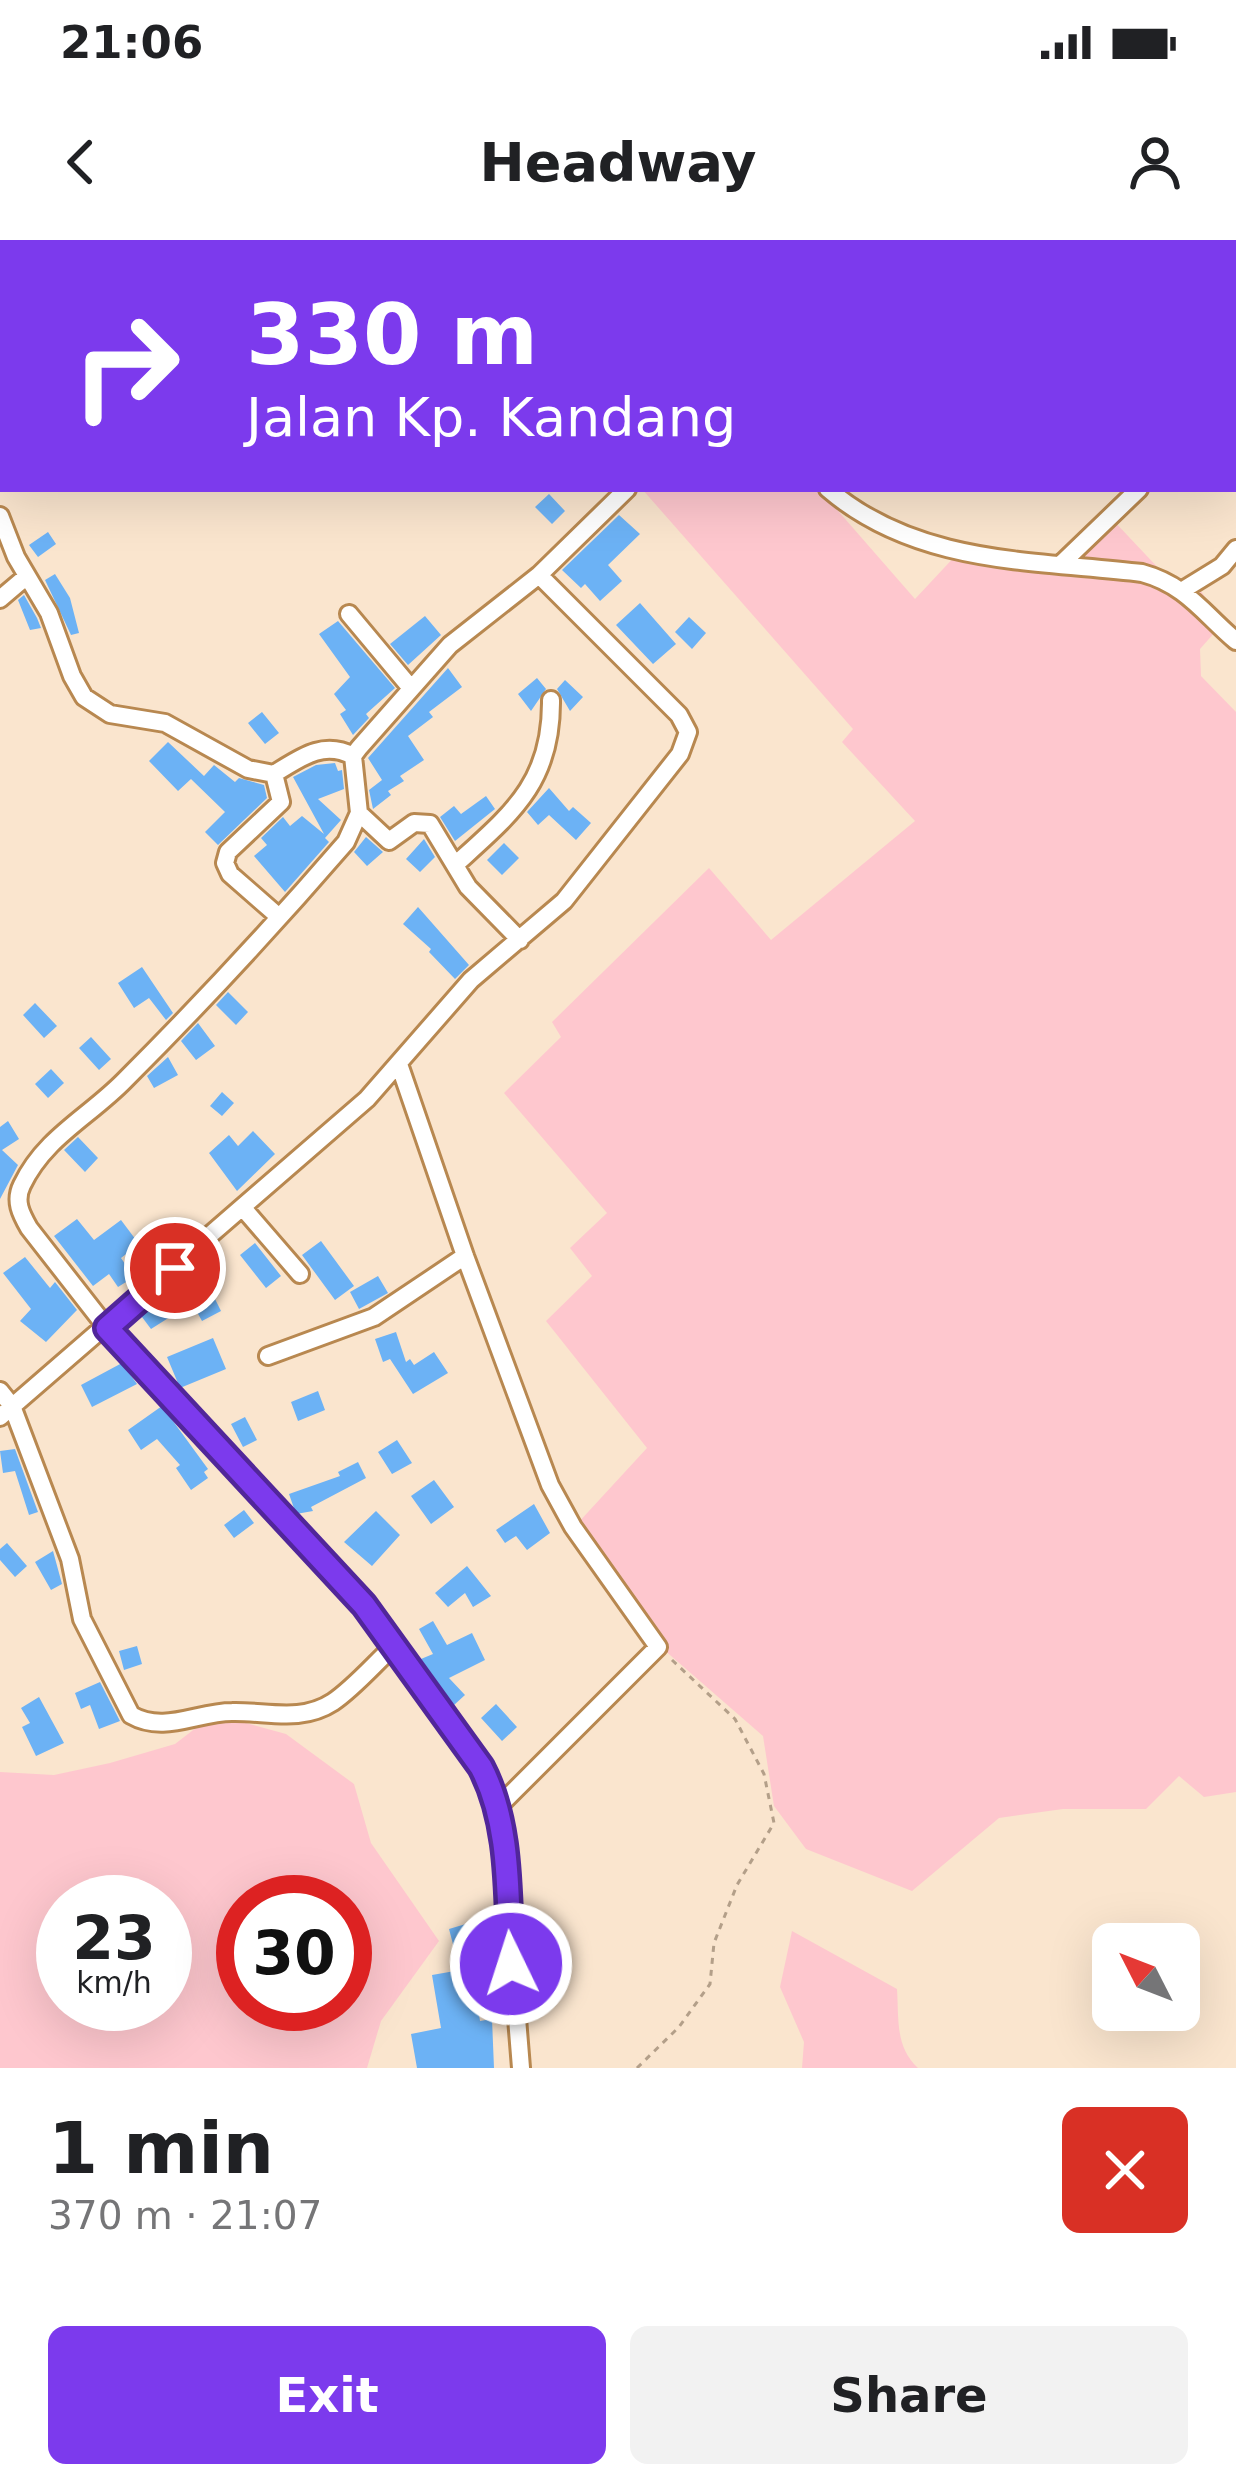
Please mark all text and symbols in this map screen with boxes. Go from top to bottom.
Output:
text: 21:06 [60,16,203,69]
icon: back [48,129,114,195]
icon: person [1122,129,1188,195]
text: Headway [480,131,756,194]
text: 330 m [246,286,538,384]
icon: right [48,288,204,444]
text: Jalan Kp. Kandang [246,386,736,449]
pin [124,1217,226,1319]
icon: arrive [142,1235,208,1301]
speed limit sign: 30 [216,1875,372,2031]
position arrow [448,1901,574,2027]
text: 23 [72,1903,156,1973]
north arrow [1092,1923,1200,2031]
map controls [1092,1923,1200,2031]
text: km/h [76,1965,152,2000]
text: 1 min [48,2106,274,2190]
button: close [1062,2107,1188,2233]
text: 370 m · 21:07 [48,2193,322,2238]
button: Exit [48,2326,606,2464]
button: Share [630,2326,1188,2464]

